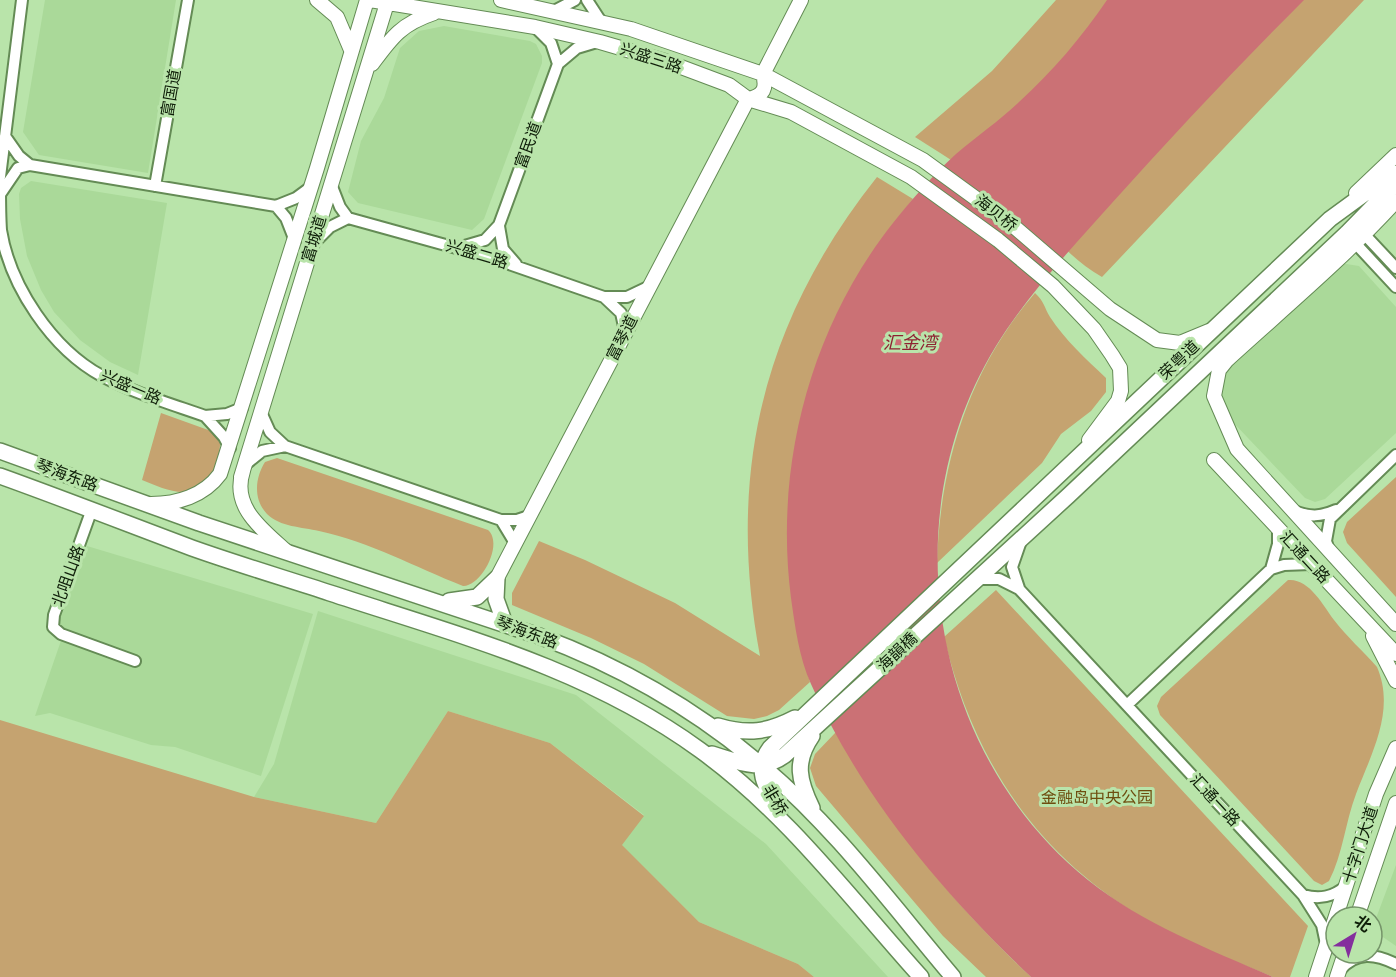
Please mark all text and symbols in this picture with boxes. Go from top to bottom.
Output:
street label: 兴盛三路 [618,39,684,77]
street label: 富国道 [157,68,185,118]
street label: 富民道 [511,119,545,171]
street label: 海贝桥 [971,191,1021,235]
street label: 富城道 [298,213,330,265]
street label: 兴盛二路 [444,236,510,272]
street label: 富琴道 [603,312,641,364]
water label: 汇金湾 [883,332,940,353]
street label: 荣粤道 [1155,337,1203,383]
street label: 兴盛一路 [98,366,164,408]
street label: 琴海东路 [34,455,100,495]
street label: 汇通二路 [1276,527,1334,587]
street label: 北咀山路 [48,543,88,609]
street label: 琴海东路 [494,612,560,652]
street label: 海韻橋 [873,629,921,675]
street label: 汇通一路 [1186,770,1244,830]
street label: 非桥 [759,781,791,819]
park label: 金融岛中央公园 [1041,788,1153,807]
street label: 十字门大道 [1339,804,1381,886]
north arrow [1324,905,1384,965]
text: 北 [1351,911,1375,936]

